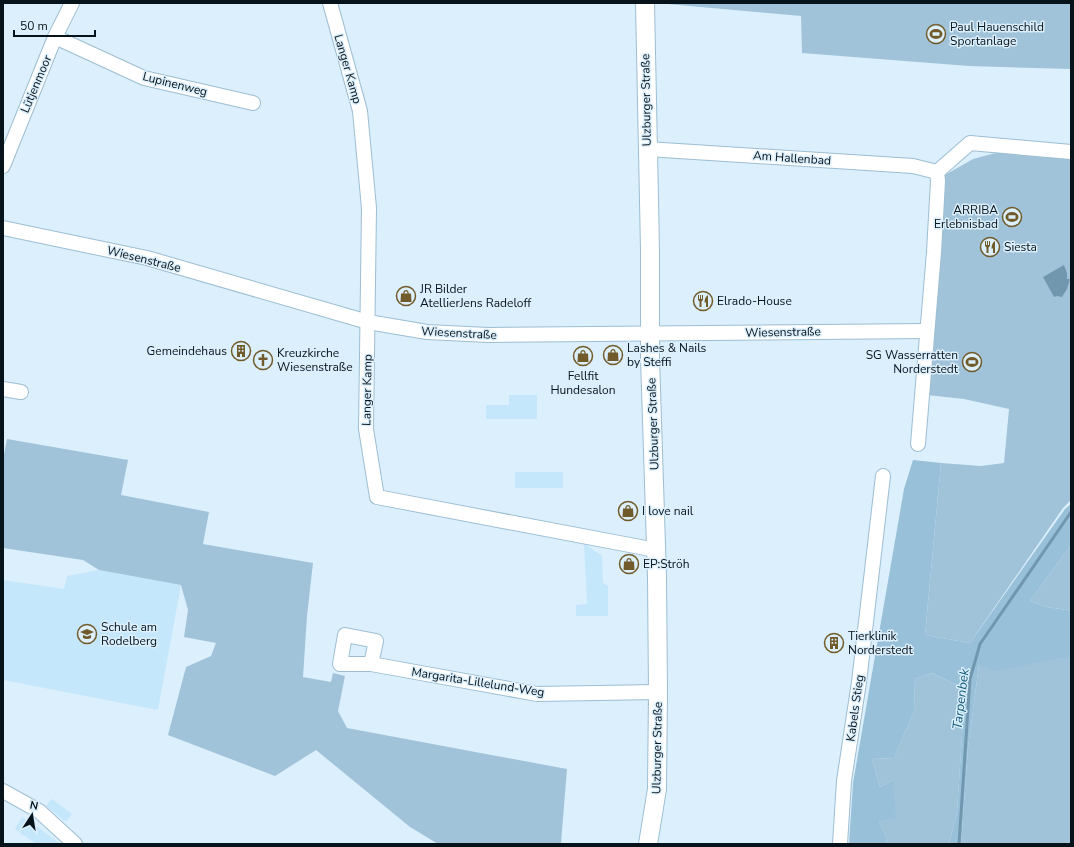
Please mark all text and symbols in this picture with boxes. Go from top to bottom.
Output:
scale bar [14,12,95,38]
text: 50 m [20,18,48,34]
place label: Paul Hauenschild Sportanlage [950,19,1044,49]
sports icon: Paul Hauenschild Sportanlage [925,23,947,45]
street label: Langer Kamp [330,32,366,106]
street label: Lütjenmoor [17,52,56,115]
street label: Ulzburger Straße [637,54,655,146]
street label: Lupinenweg [141,68,209,100]
street label: Am Hallenbad [752,147,832,169]
place label: ARRIBA Erlebnisbad [934,202,998,232]
sports icon: ARRIBA Erlebnisbad [1001,206,1023,228]
restaurant icon: Siesta [979,236,1001,258]
place label: Siesta [1004,239,1037,255]
street label: Wiesenstraße [105,242,183,276]
place label: JR Bilder AtellierJens Radeloff [419,281,532,311]
shop icon: JR Bilder AtellierJens Radeloff [395,285,417,307]
restaurant icon: Elrado-House [692,290,714,312]
place label: Elrado-House [717,293,792,309]
street label: Wiesenstraße [421,323,497,343]
street label: Wiesenstraße [745,323,821,341]
building icon: Gemeindehaus [230,340,252,362]
place label: Lashes & Nails by Steffi [627,340,707,370]
place label: Gemeindehaus [147,343,227,359]
shop icon: Lashes & Nails by Steffi [602,344,624,366]
place label: Kreuzkirche Wiesenstraße [277,345,353,375]
shop icon: Fellfit Hundesalon [572,345,594,367]
place label: SG Wasserratten Norderstedt [866,347,959,377]
church icon: Kreuzkirche Wiesenstraße [252,349,274,371]
sports icon: SG Wasserratten Norderstedt [961,351,983,373]
street label: Langer Kamp [358,354,376,426]
place label: Fellfit Hundesalon [550,368,616,398]
street label: Ulzburger Straße [643,377,663,471]
shop icon: I love nail [617,500,639,522]
place label: I love nail [642,503,694,519]
shop icon: EP:Ströh [618,553,640,575]
place label: EP:Ströh [643,556,690,572]
place label: Schule am Rodelberg [101,619,157,649]
school or university icon: Schule am Rodelberg [76,623,98,645]
place label: Tierklinik Norderstedt [848,628,914,658]
building icon: Tierklinik Norderstedt [823,632,845,654]
street label: Margarita-Lillelund-Weg [410,664,546,700]
water label: Tarpenbek [948,667,974,731]
street label: Kabels Stieg [842,674,868,742]
street label: Ulzburger Straße [648,702,666,794]
north arrow [12,795,52,835]
text: N [28,798,40,814]

